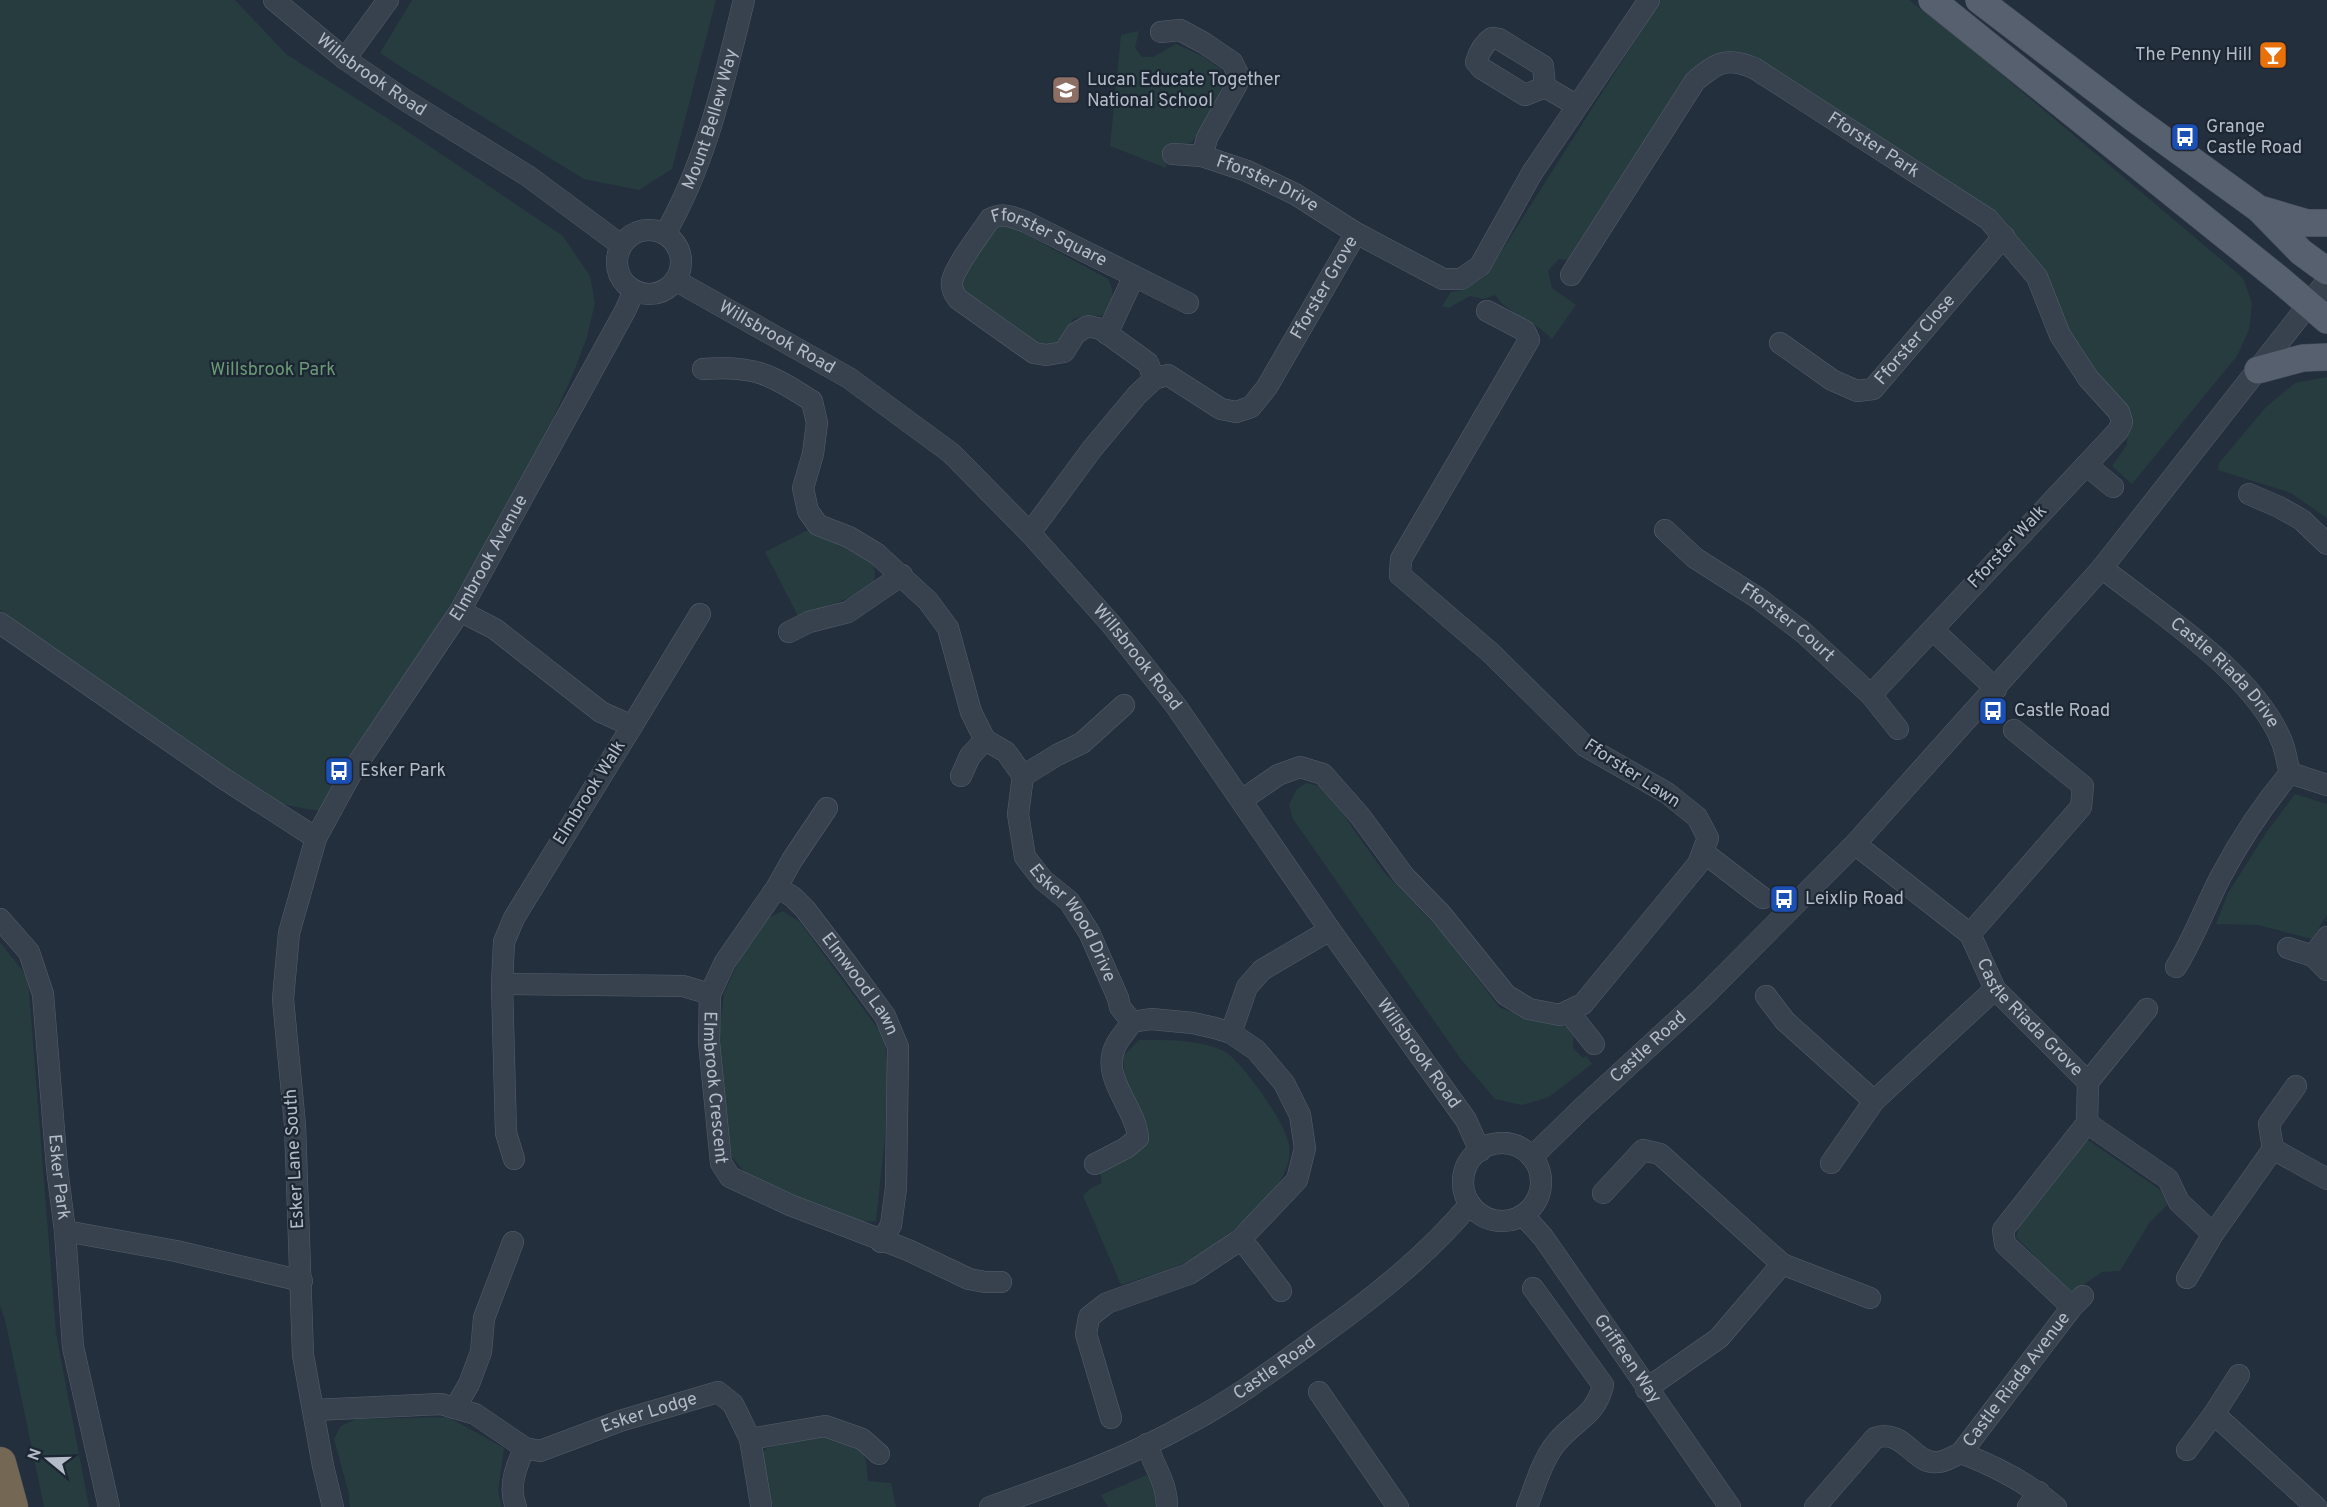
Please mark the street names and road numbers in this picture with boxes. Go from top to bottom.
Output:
street label: Willsbrook Road [311,28,431,122]
street label: Mount Bellew Way [677,46,743,193]
street label: Fforster Park [1823,107,1924,183]
street label: Fforster Drive [1213,150,1323,218]
street label: Fforster Square [988,204,1111,272]
street label: Fforster Grove [1285,232,1363,344]
street label: Fforster Close [1870,290,1960,390]
street label: Willsbrook Road [715,295,839,379]
street label: Elmbrook Avenue [445,491,533,626]
street label: Fforster Walk [1963,500,2053,594]
street label: Fforster Court [1736,578,1839,667]
street label: Willsbrook Road [1087,599,1187,715]
street label: Castle Riada Drive [2165,612,2284,732]
street label: Fforster Lawn [1579,734,1685,814]
street label: Elmbrook Walk [549,736,631,850]
street label: Esker Wood Drive [1023,859,1121,986]
street label: Elmwood Lawn [816,928,903,1039]
street label: Castle Riada Grove [1971,955,2088,1082]
street label: Willsbrook Road [1371,994,1466,1113]
street label: Castle Road [1605,1006,1692,1088]
street label: Elmbrook Crescent [698,1011,733,1165]
street label: Esker Lane South [280,1088,310,1230]
street label: Esker Park [43,1133,75,1221]
street label: Castle Riada Avenue [1958,1307,2075,1452]
street label: Griffeen Way [1588,1310,1666,1408]
street label: Castle Road [1229,1331,1321,1405]
street label: Esker Lodge [598,1387,700,1439]

